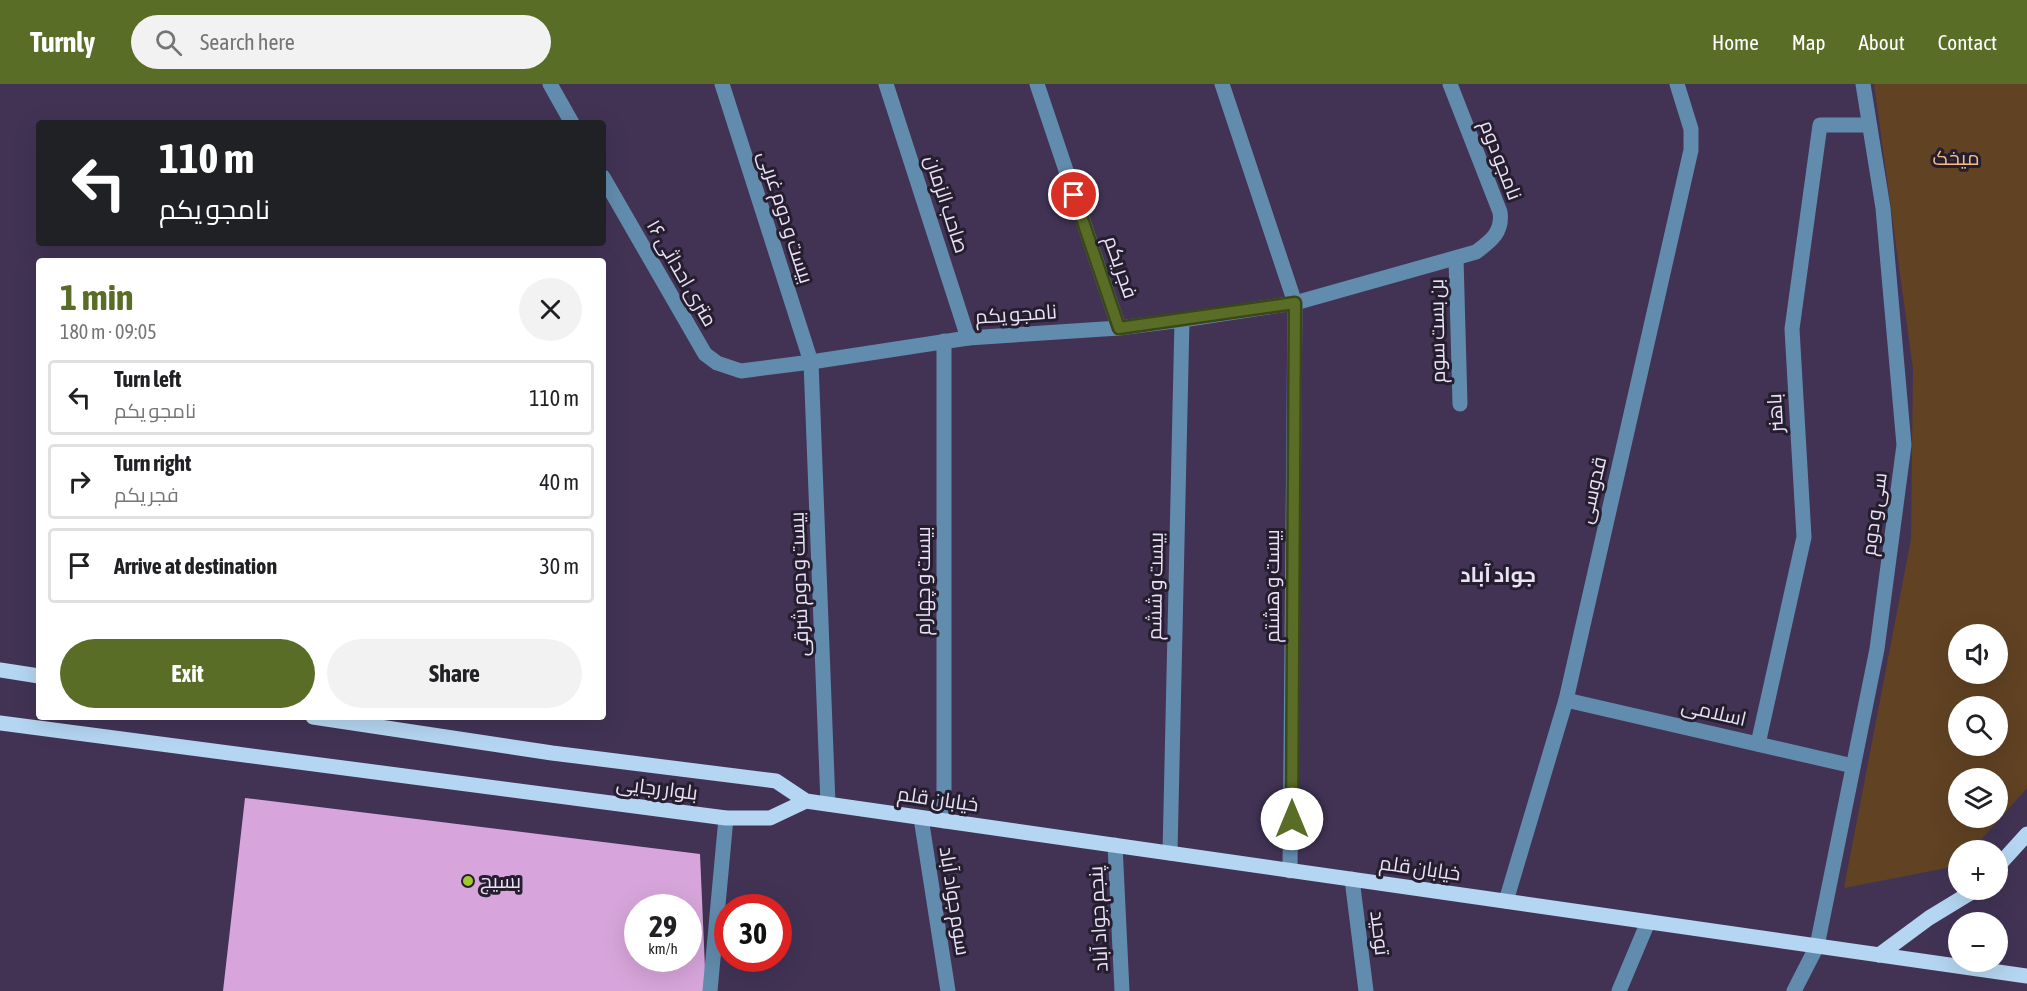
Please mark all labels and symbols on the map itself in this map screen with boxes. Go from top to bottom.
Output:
street label: نامجو دوم [1473,117,1527,204]
park label: میخک [1932,146,1980,169]
street label: بیست و دوم غربی [751,148,819,287]
street label: صاحب الزمان [919,152,974,256]
pin [1048,169,1099,220]
street label: ۱۶ متری احداثی [641,215,722,331]
street label: فجر یکم [1097,233,1143,302]
street label: بن بست سوم [1424,279,1452,383]
street label: نامجو یکم [974,299,1058,331]
street label: باهنر [1762,393,1788,434]
street label: قدوسی [1573,454,1612,526]
street label: سی و دوم [1856,471,1894,557]
street label: بیست و دوم شرقی [784,511,816,657]
street label: بیست و چهارم [911,526,937,636]
street label: بیست و هشتم [1260,529,1286,643]
street label: بیست و ششم [1142,532,1170,640]
district label: جواد آباد [1460,562,1536,588]
street label: اسلامی [1679,693,1749,732]
street label: بلوار رجایی [615,771,699,806]
street label: خیابان قلم [896,781,980,819]
position arrow [1260,787,1324,851]
street label: سوم جواد آباد [933,845,975,958]
street label: خیابان قلم [1378,850,1462,888]
street label: پنجم جواد آباد [1083,865,1115,973]
place label: بسیج [480,869,521,895]
marker: بسیج [461,874,475,888]
speed limit sign: 30 [714,894,792,972]
street label: توحید [1365,909,1395,957]

